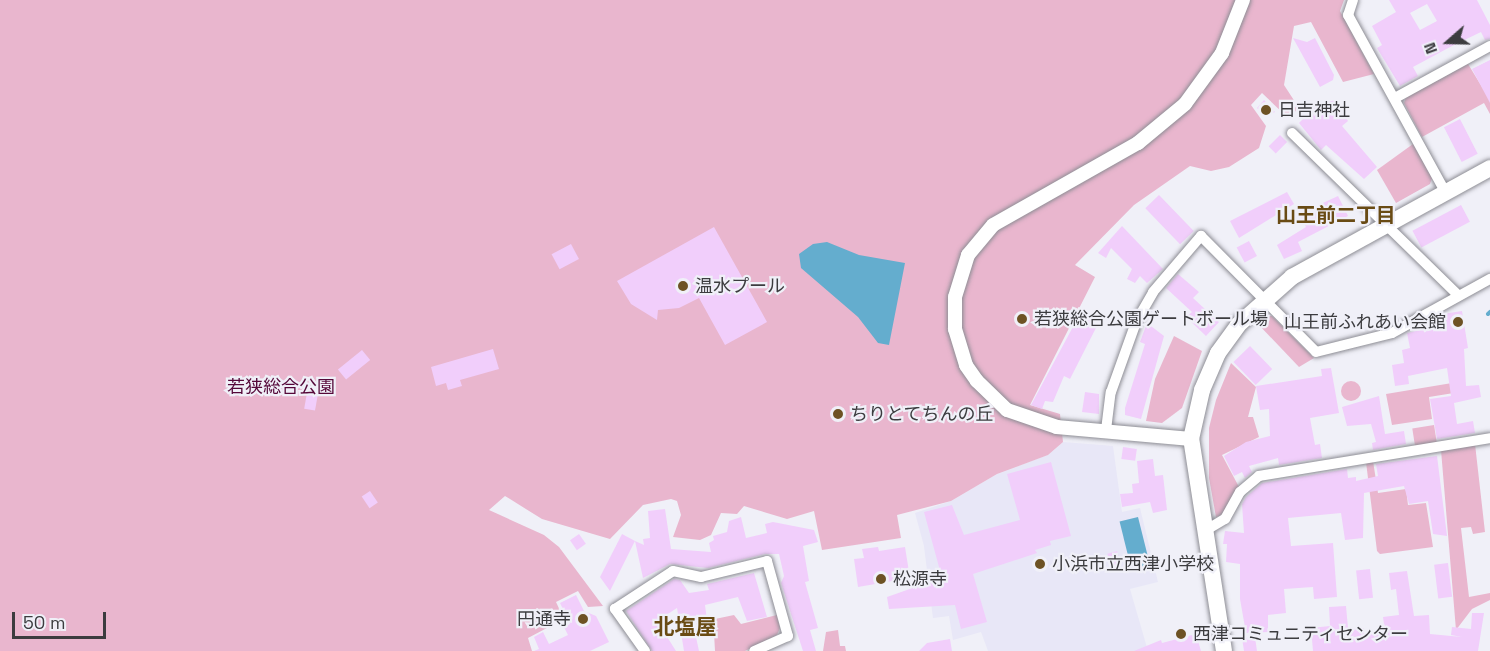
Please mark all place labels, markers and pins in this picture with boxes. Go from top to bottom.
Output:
place label: 日吉神社 [1278,99,1350,121]
marker: 日吉神社 [1259,103,1273,117]
place label: 温水プール [695,275,785,297]
marker: 温水プール [676,279,690,293]
place label: 若狭総合公園ゲートボール場 [1034,308,1268,330]
place label: 山王前ふれあい会館 [1284,311,1446,333]
marker: 若狭総合公園ゲートボール場 [1015,312,1029,326]
marker: 山王前ふれあい会館 [1451,315,1465,329]
place label: ちりとてちんの丘 [850,403,994,425]
marker: ちりとてちんの丘 [831,407,845,421]
place label: 小浜市立西津小学校 [1052,553,1214,575]
marker: 小浜市立西津小学校 [1033,557,1047,571]
place label: 松源寺 [893,568,947,590]
marker: 松源寺 [874,572,888,586]
place label: 円通寺 [517,608,571,630]
marker: 円通寺 [576,612,590,626]
place label: 西津コミュニティセンター [1193,623,1409,645]
marker: 西津コミュニティセンター [1174,627,1188,641]

